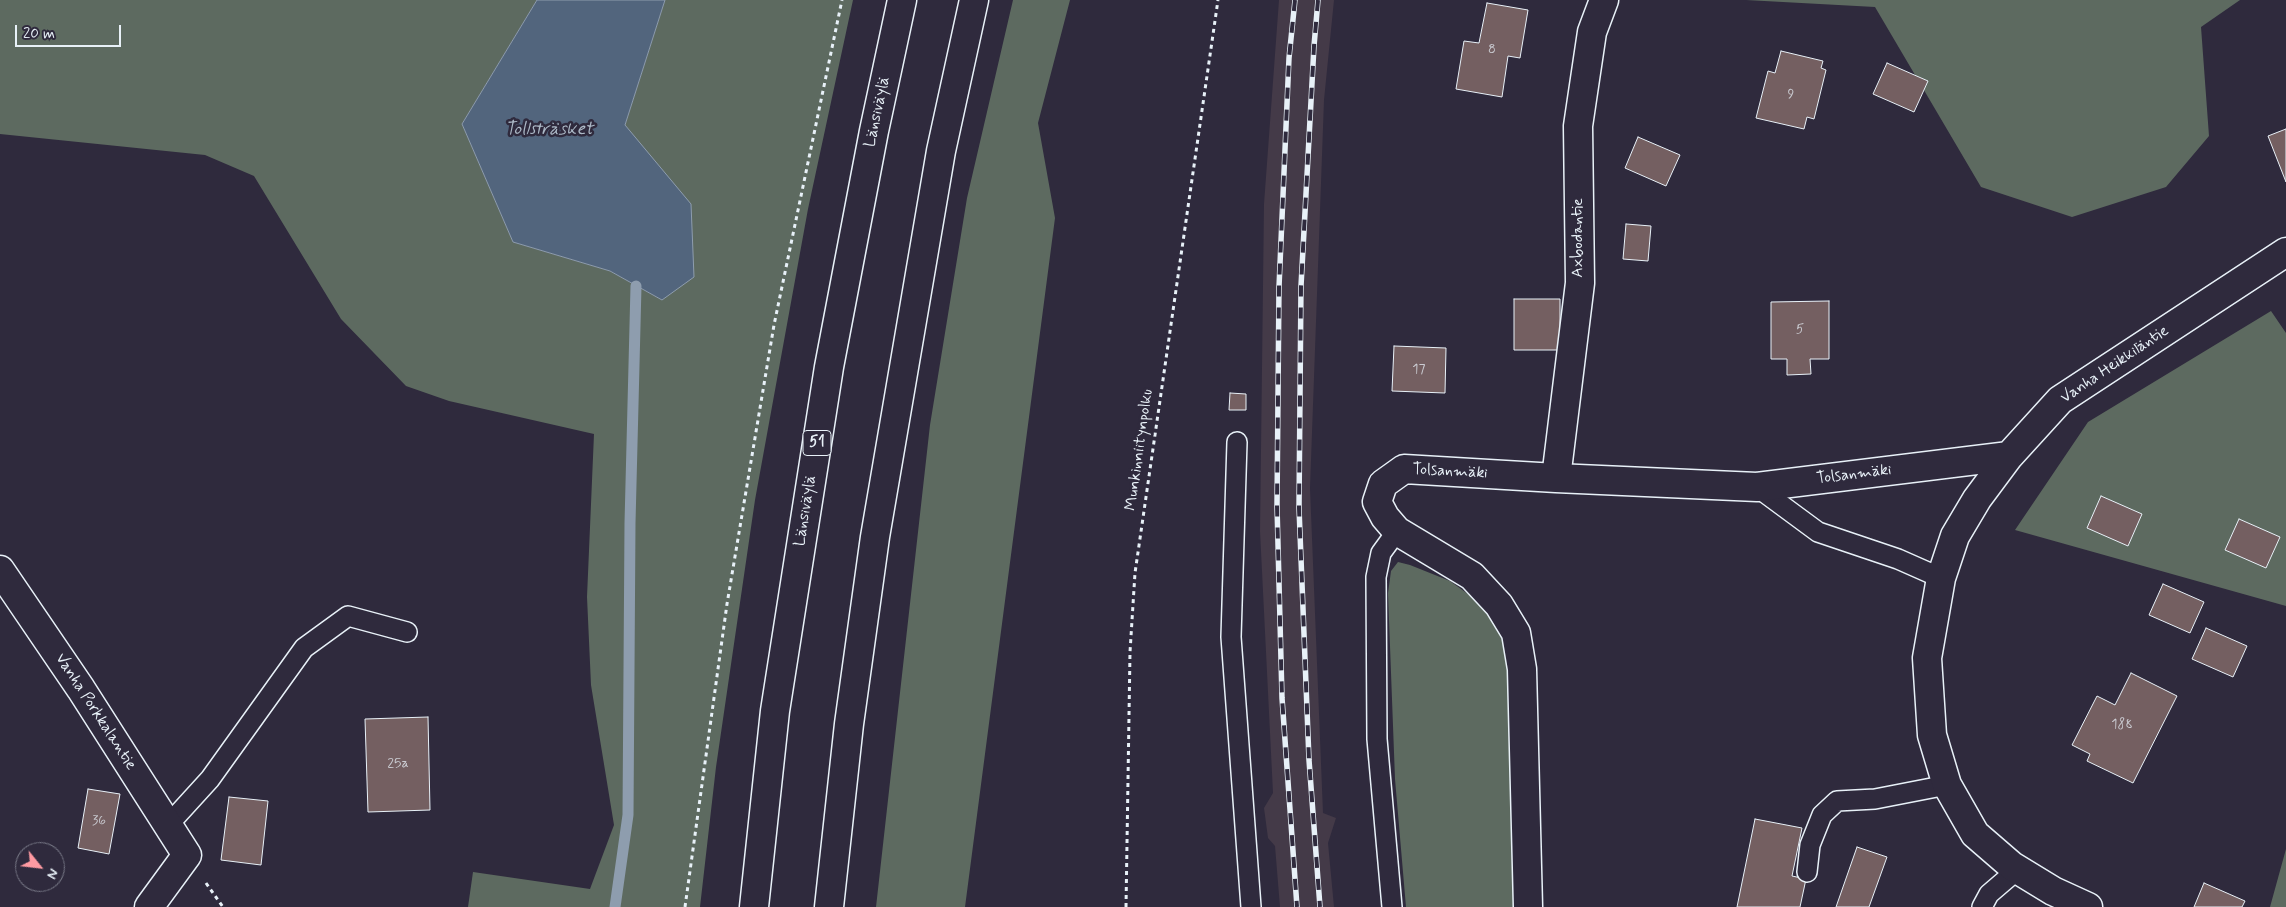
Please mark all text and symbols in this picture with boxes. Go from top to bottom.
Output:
scale bar [18,15,124,47]
text: 20 m [23,24,55,44]
house number: 8 [1488,42,1496,58]
street label: Länsiväylä [861,75,895,149]
house number: 9 [1788,87,1794,103]
water label: Tollsträsket [505,119,593,141]
street label: Axbodantie [1569,198,1589,278]
house number: 5 [1796,322,1804,338]
street label: Vanha Heikkiläntie [2057,322,2173,408]
house number: 17 [1412,362,1426,378]
street label: Munkinniitynpolku [1122,388,1158,512]
road number: 51 [803,430,831,456]
street label: Tolsanmäki [1412,460,1488,484]
street label: Tolsanmäki [1816,461,1892,489]
street label: Länsiväylä [791,474,821,548]
street label: Vanha Porkkalantie [50,650,140,774]
house number: 188 [2111,717,2133,733]
house number: 25a [387,756,409,772]
house number: 36 [92,813,106,829]
north arrow [15,842,65,892]
text: N [42,865,62,882]

